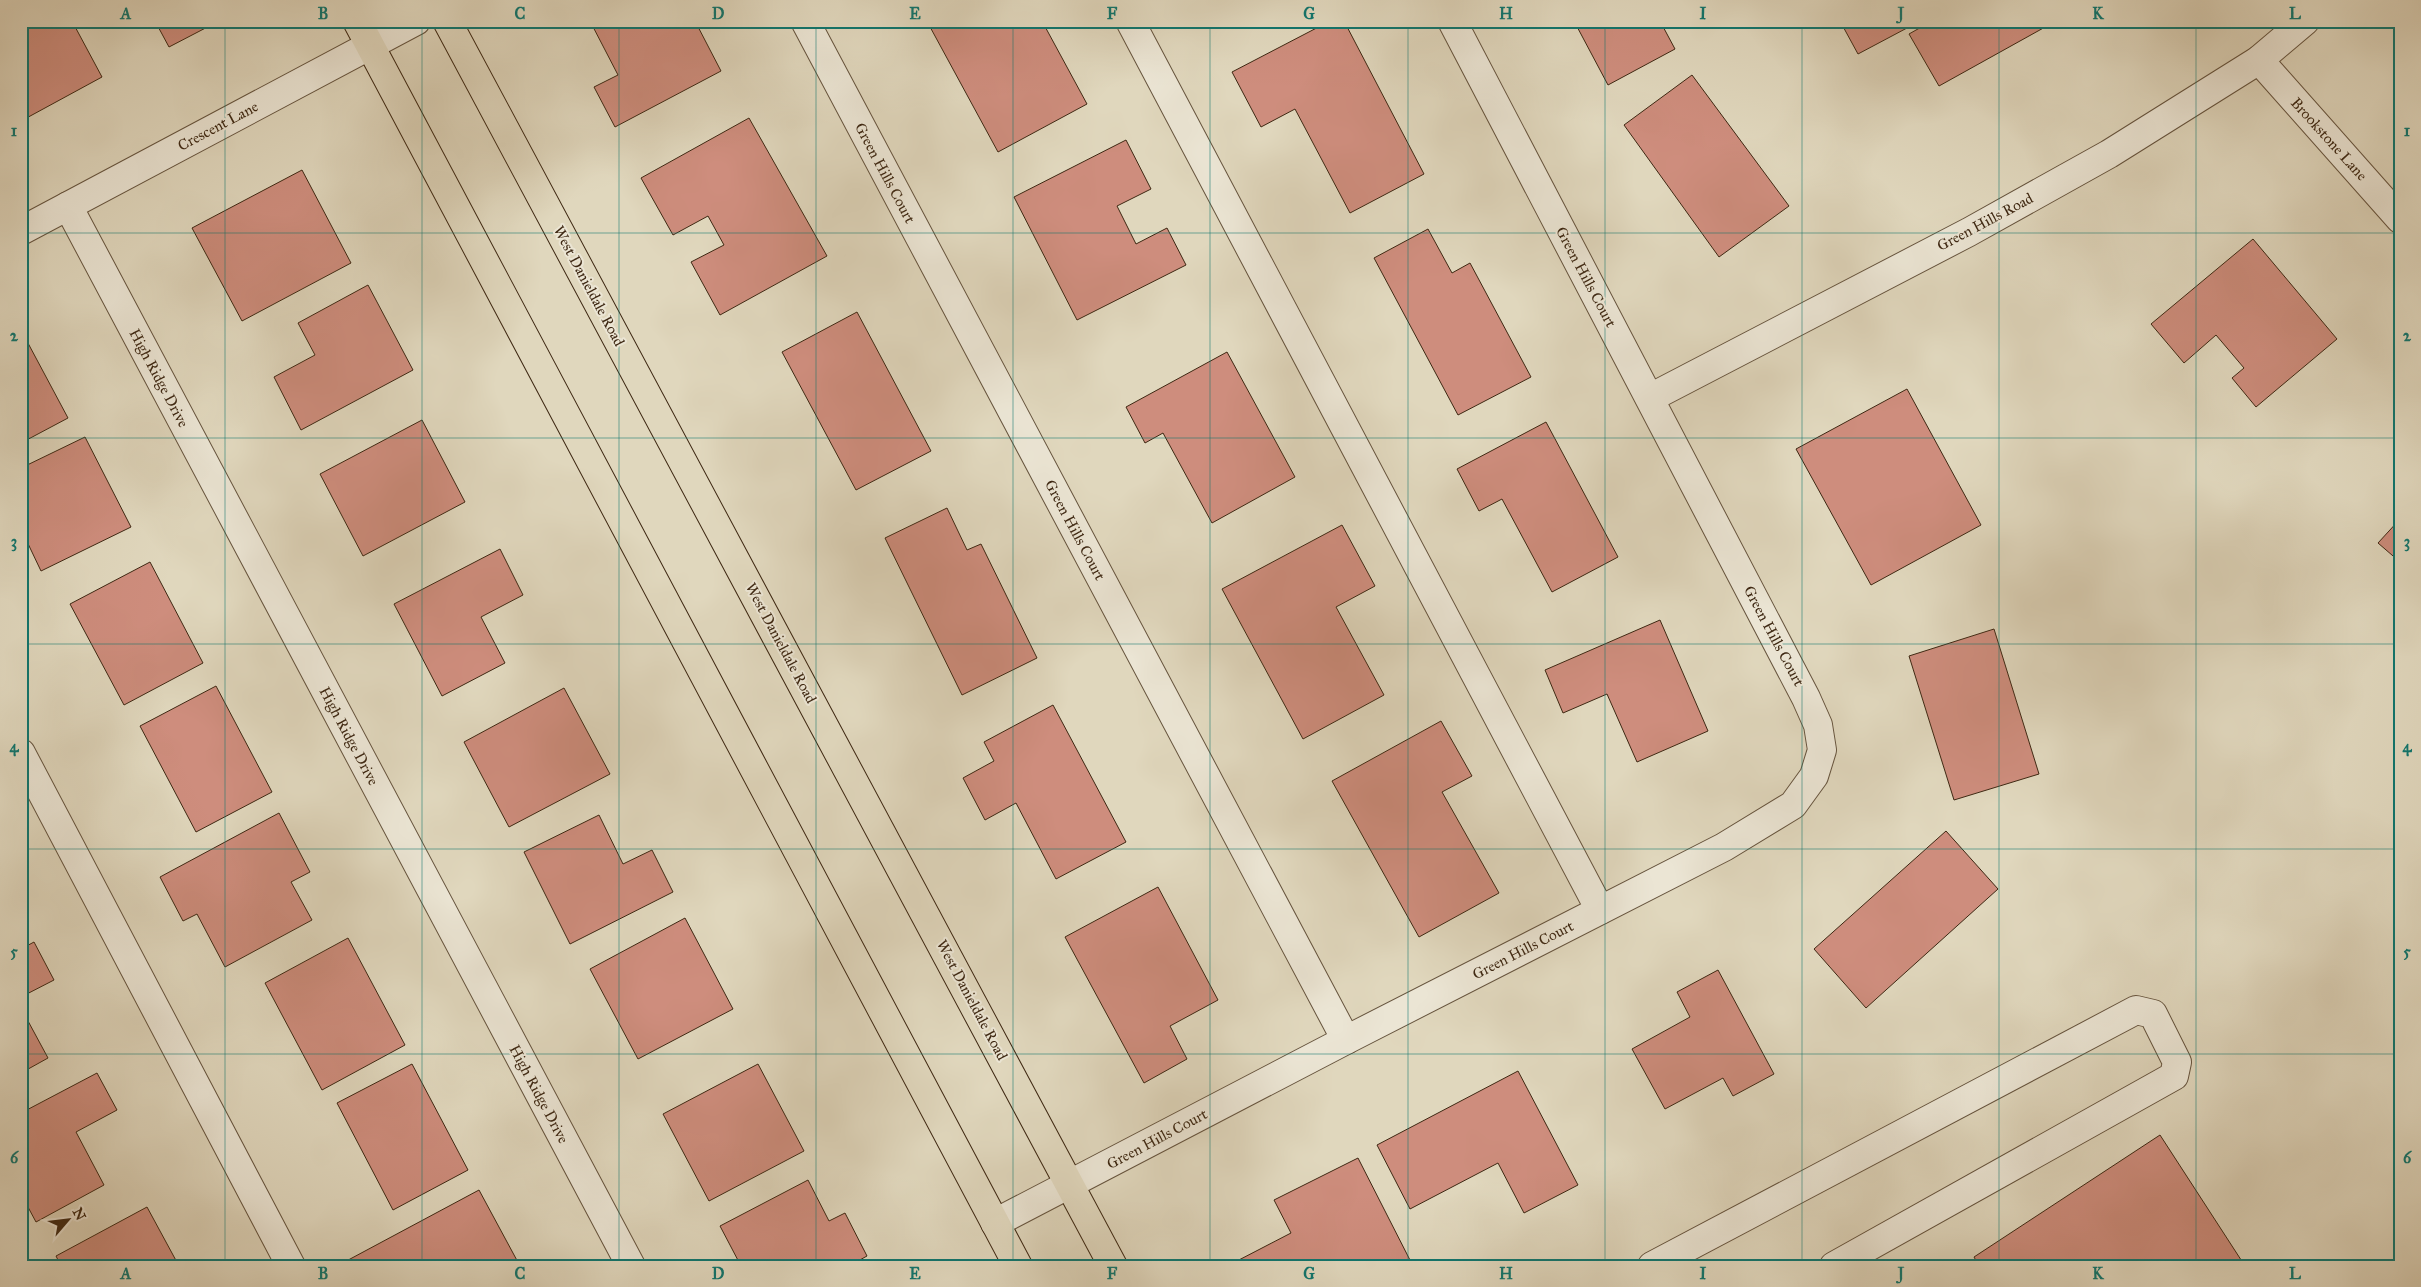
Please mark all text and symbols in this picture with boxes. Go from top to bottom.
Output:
text: A [120,4,132,23]
text: B [318,4,328,23]
text: C [515,4,526,23]
text: D [712,4,725,23]
text: E [909,4,921,23]
text: F [1107,4,1118,23]
text: G [1303,4,1315,23]
text: H [1499,4,1513,23]
text: I [1700,4,1707,23]
text: J [1896,4,1905,24]
text: K [2092,4,2104,23]
text: L [2289,4,2301,23]
street label: Brookstone Lane [2287,94,2371,184]
street label: Crescent Lane [175,97,261,155]
street label: Green Hills Court [851,120,919,227]
text: 1 [11,121,18,140]
text: 1 [2404,121,2411,140]
street label: Green Hills Road [1934,189,2037,255]
street label: West Danieldale Road [550,223,629,350]
street label: Green Hills Court [1552,224,1620,331]
text: 2 [10,326,19,345]
street label: High Ridge Drive [125,326,193,430]
text: 2 [2403,326,2412,345]
street label: Green Hills Court [1041,477,1109,584]
text: 3 [11,532,17,552]
text: 3 [2404,532,2410,552]
street label: West Danieldale Road [742,580,821,707]
street label: Green Hills Court [1740,583,1808,690]
street label: High Ridge Drive [315,684,383,788]
text: 4 [10,737,20,757]
text: 4 [2403,737,2413,757]
street label: Green Hills Court [1469,916,1577,983]
street label: West Danieldale Road [933,937,1012,1064]
text: 5 [10,942,18,961]
text: 5 [2403,942,2411,961]
street label: High Ridge Drive [505,1042,573,1146]
street label: Green Hills Court [1104,1105,1211,1173]
text: 6 [10,1148,19,1167]
text: 6 [2403,1148,2412,1167]
north arrow [42,1194,92,1244]
text: N [69,1205,89,1223]
text: A [120,1264,132,1283]
text: B [318,1264,328,1283]
text: C [515,1264,526,1283]
text: D [712,1264,725,1283]
text: E [909,1264,921,1283]
text: F [1107,1264,1118,1283]
text: G [1303,1264,1315,1283]
text: H [1499,1264,1513,1283]
text: I [1700,1264,1707,1283]
text: J [1896,1264,1905,1284]
text: K [2092,1264,2104,1283]
text: L [2289,1264,2301,1283]

